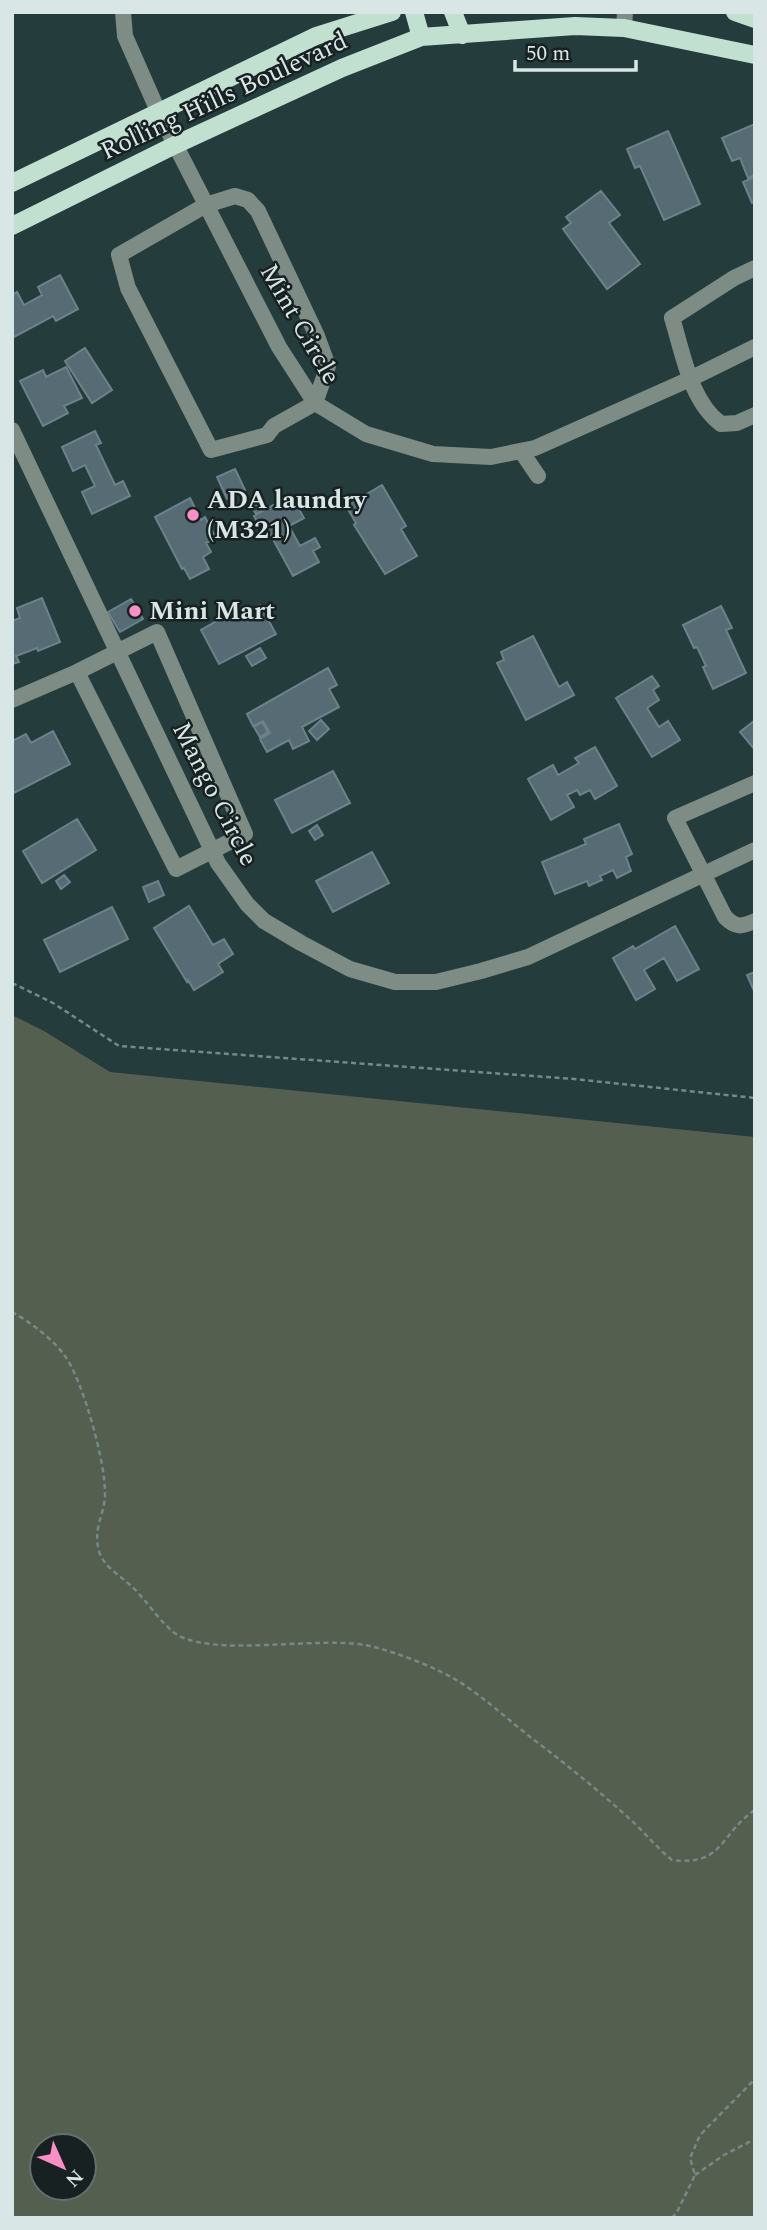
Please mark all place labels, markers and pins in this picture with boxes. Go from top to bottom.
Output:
place label: ADA laundry (M321) [207,480,368,550]
marker: ADA laundry (M321) [185,507,201,523]
place label: Mini Mart [149,591,275,631]
marker: Mini Mart [127,603,143,619]

